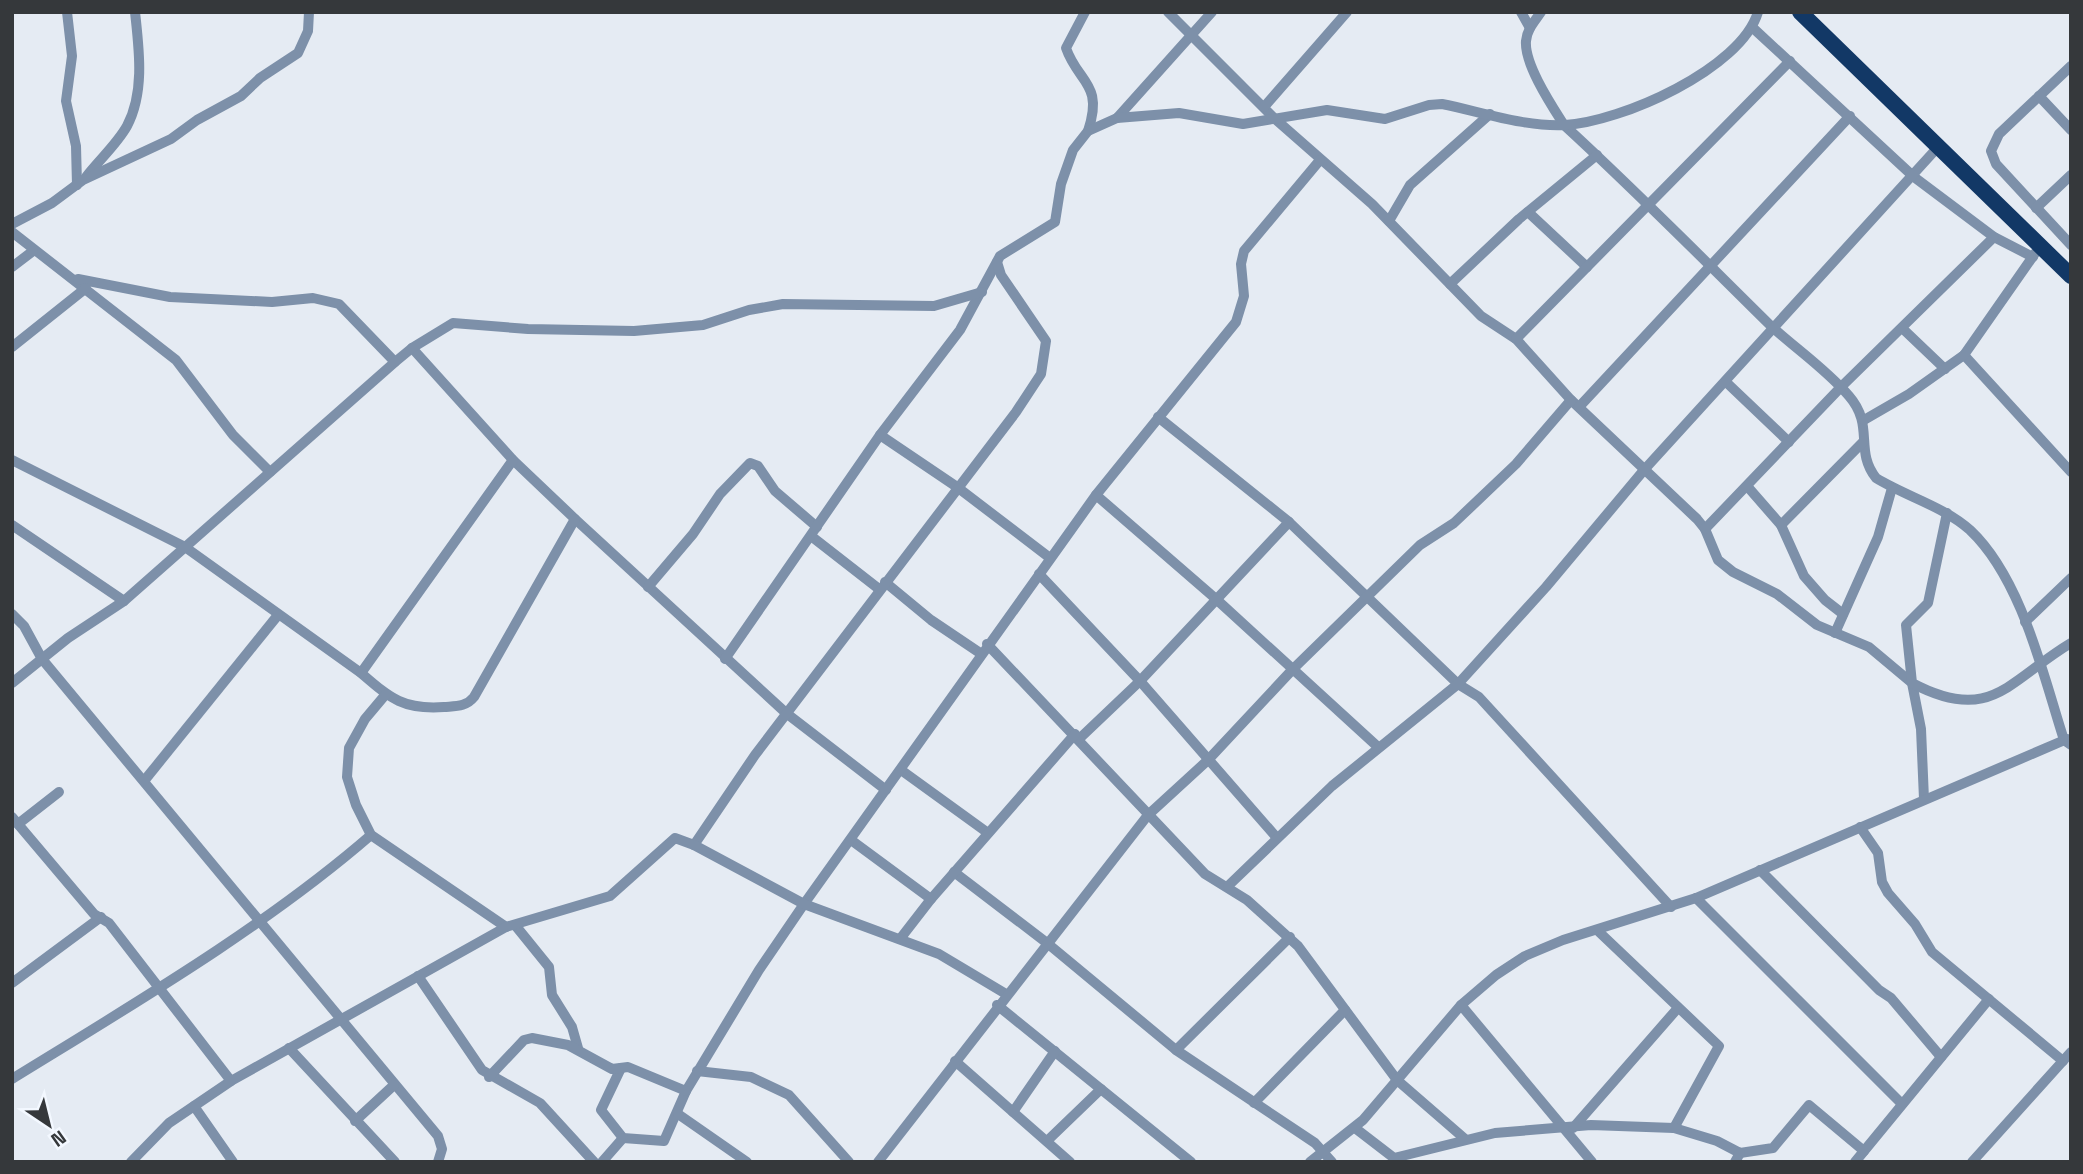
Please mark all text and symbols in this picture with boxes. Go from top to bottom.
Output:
north arrow [14,1090,84,1160]
text: N [46,1125,71,1152]

